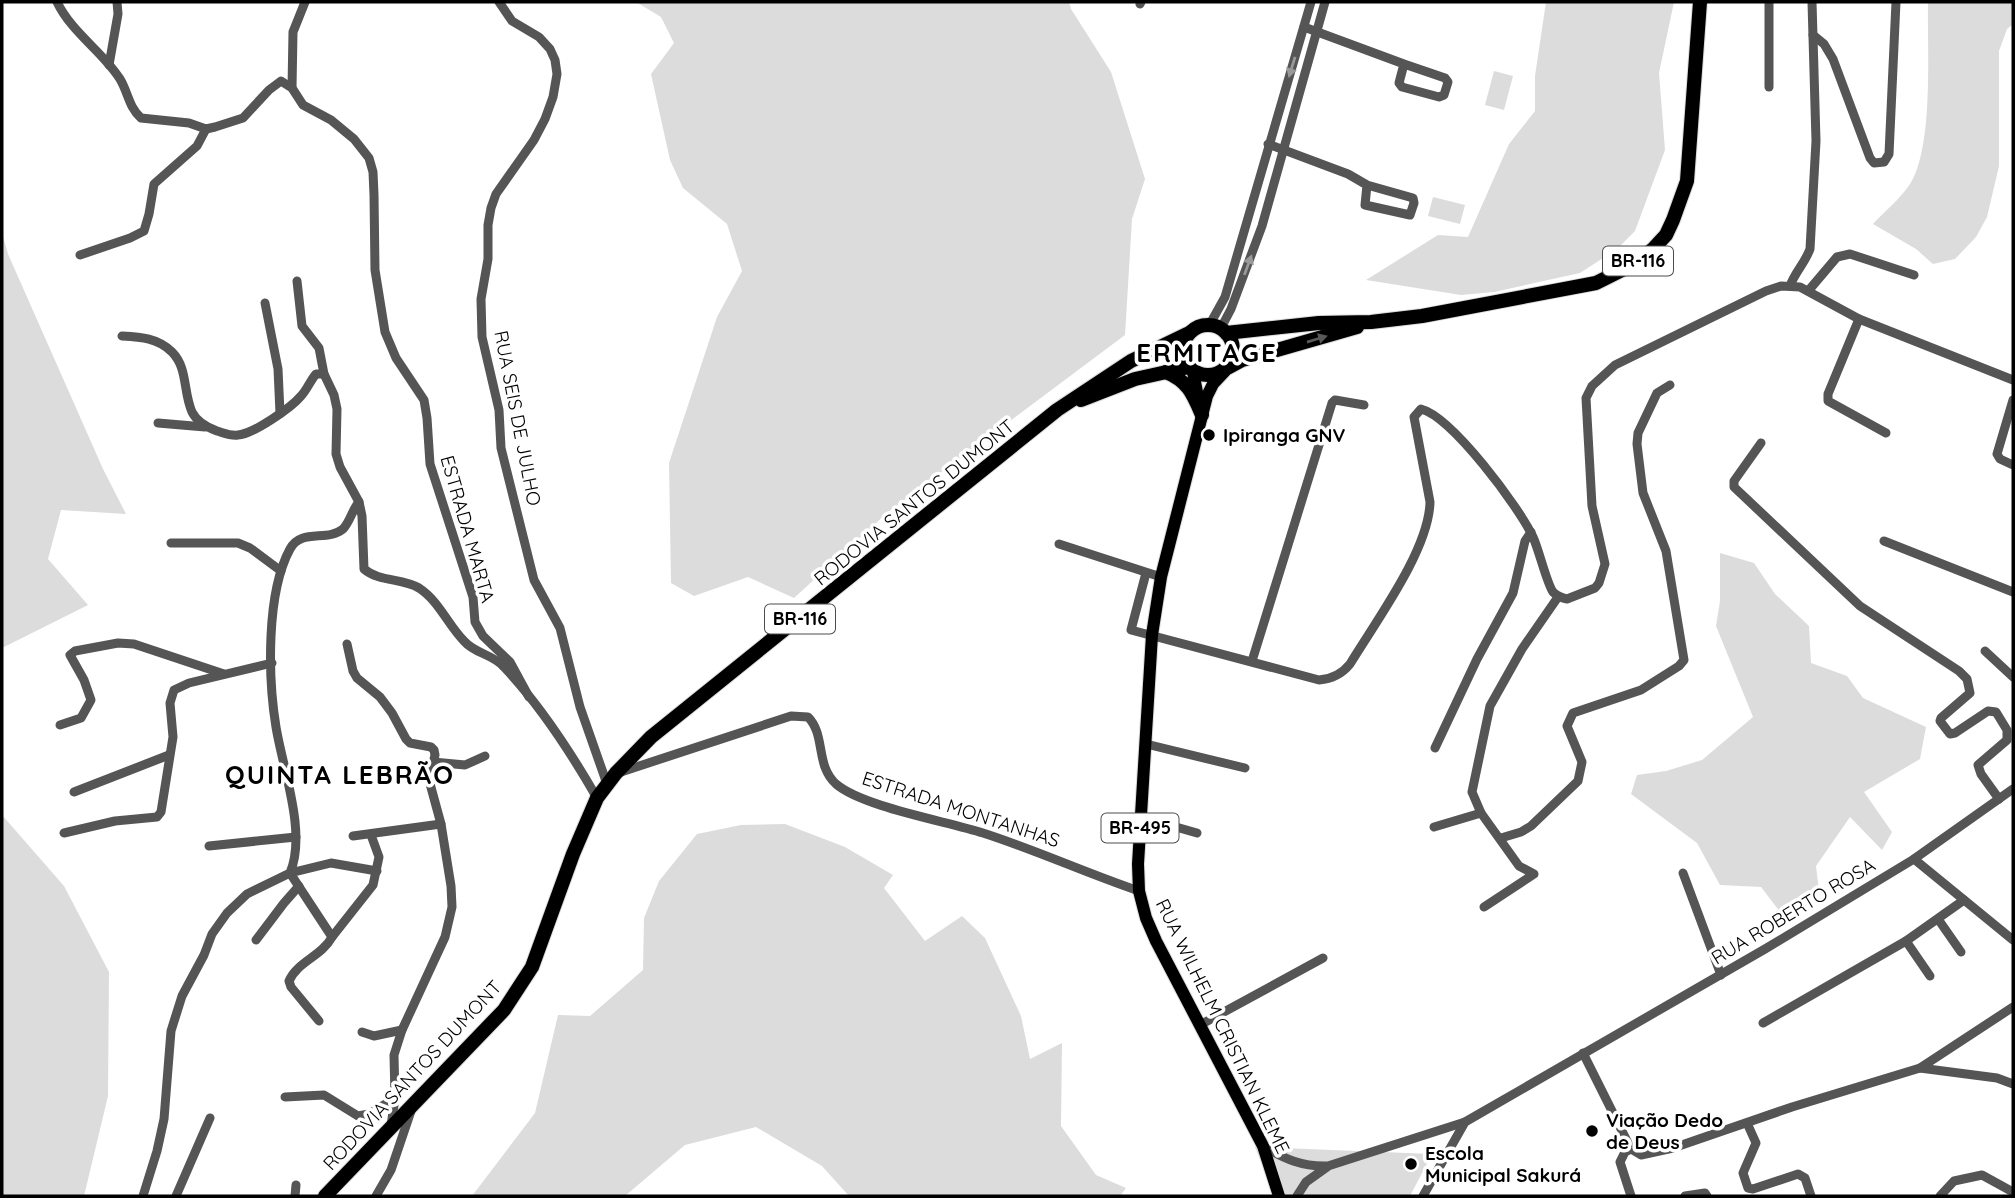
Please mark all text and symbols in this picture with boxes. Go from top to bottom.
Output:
one-way arrow [1286,57,1296,78]
road number: BR-116 [1603,246,1673,276]
one-way arrow [1242,255,1253,276]
street label: RUA SEIS DE JULHO [489,328,547,508]
one-way arrow [1306,333,1327,344]
district label: ERMITAGE [1136,336,1278,369]
street label: RODOVIA SANTOS DUMONT [809,414,1019,590]
place label: Ipiranga GNV [1223,423,1345,447]
marker: Ipiranga GNV [1201,427,1217,443]
street label: ESTRADA MARTA [435,452,501,606]
road number: BR-116 [765,604,835,634]
district label: QUINTA LEBRÃO [225,758,455,791]
street label: ESTRADA MONTANHAS [859,766,1063,852]
road number: BR-495 [1102,814,1178,842]
street label: RUA ROBERTO ROSA [1707,853,1879,969]
street label: RUA WILHELM CRISTIAN KLEME [1151,895,1295,1157]
street label: RODOVIA SANTOS DUMONT [318,975,506,1175]
place label: Viação Dedo de Deus [1606,1108,1723,1154]
marker: Viação Dedo de Deus [1584,1123,1600,1139]
place label: Escola Municipal Sakurá [1425,1141,1581,1187]
marker: Escola Municipal Sakurá [1403,1156,1419,1172]

